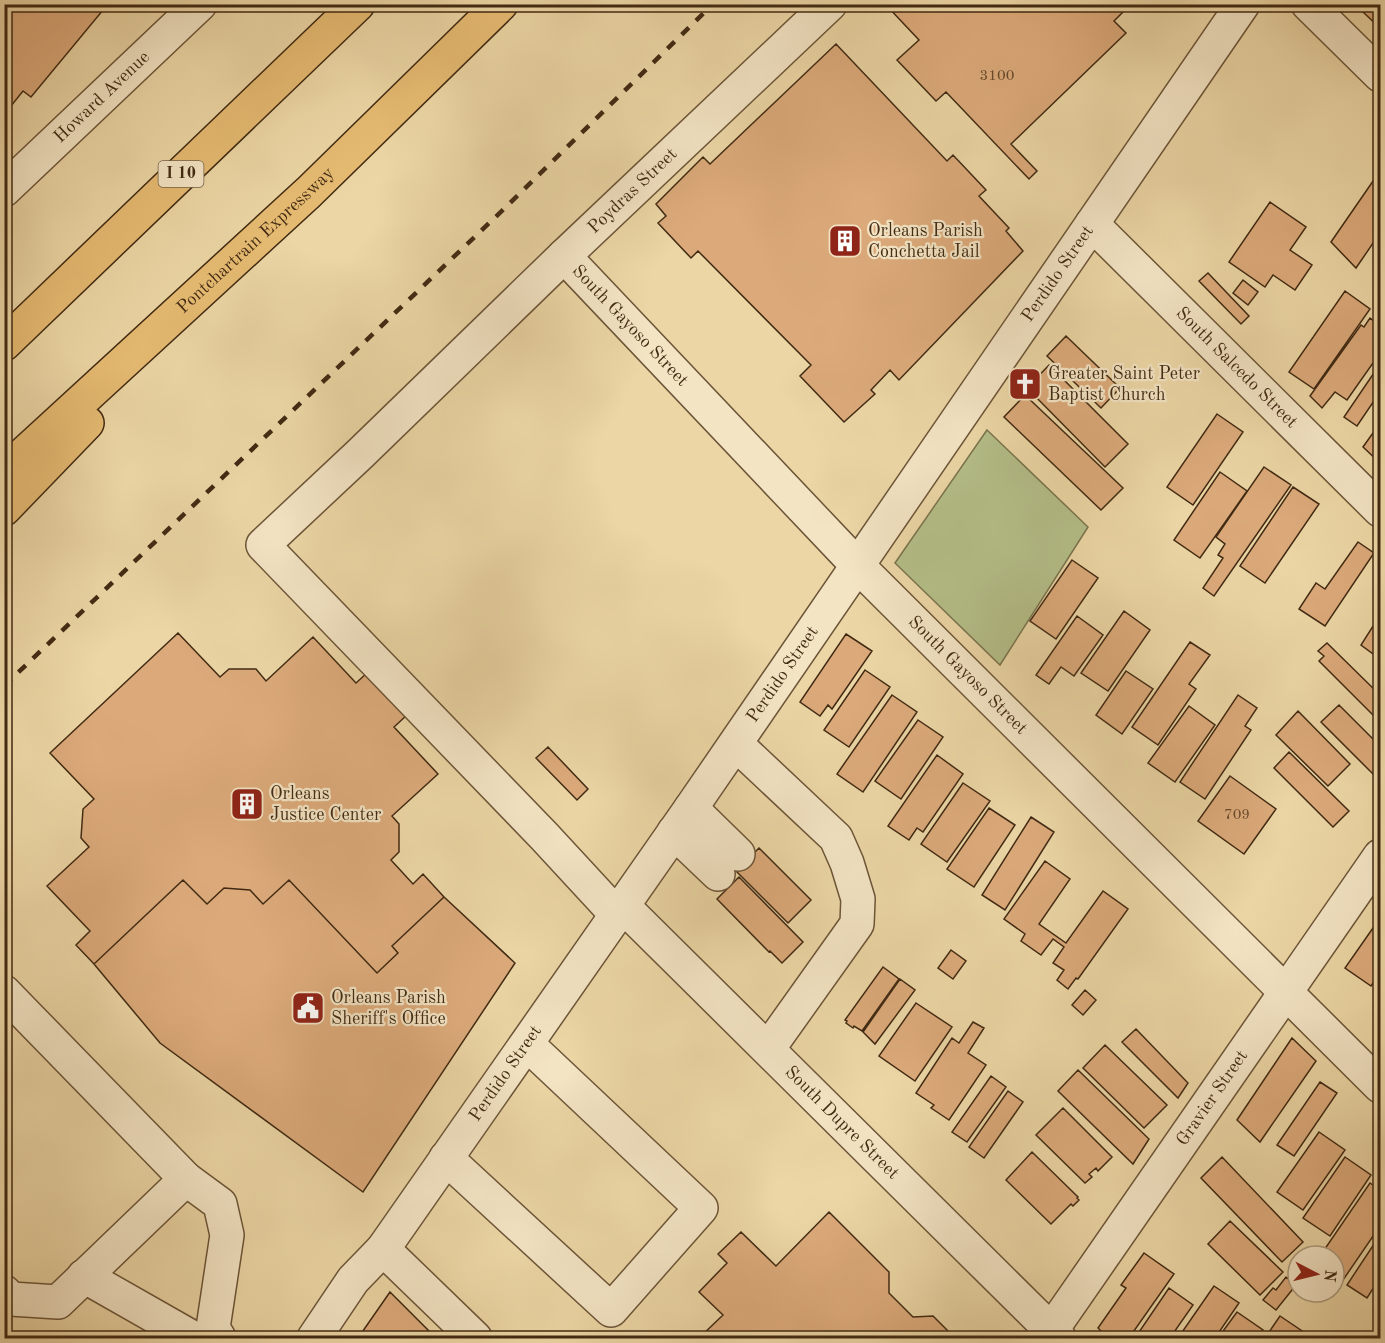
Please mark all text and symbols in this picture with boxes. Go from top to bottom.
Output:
street label: Howard Avenue [51,48,153,146]
house number: 3100 [980,69,1014,84]
street label: Poydras Street [585,145,681,237]
road number: I 10 [158,161,204,187]
street label: Pontchartrain Expressway [174,163,338,317]
place label: Orleans Parish Conchetta Jail [868,222,983,261]
street label: Perdido Street [1019,222,1097,325]
building icon: Orleans Parish Conchetta Jail [827,223,863,259]
street label: South Gayoso Street [569,262,692,390]
street label: South Salcedo Street [1173,304,1301,432]
place label: Greater Saint Peter Baptist Church [1048,365,1201,404]
church icon: Greater Saint Peter Baptist Church [1007,366,1043,402]
street label: South Gayoso Street [905,613,1031,738]
street label: Perdido Street [743,623,822,726]
place label: Orleans Justice Center [270,785,382,824]
building icon: Orleans Justice Center [229,786,265,822]
house number: 709 [1224,808,1250,823]
place label: Orleans Parish Sheriff's Office [331,989,446,1028]
public building icon: Orleans Parish Sheriff's Office [290,990,326,1026]
street label: Perdido Street [466,1022,545,1125]
street label: Gravier Street [1173,1047,1251,1149]
street label: South Dupre Street [781,1063,902,1183]
north arrow [1286,1244,1346,1304]
text: N [1320,1269,1338,1283]

